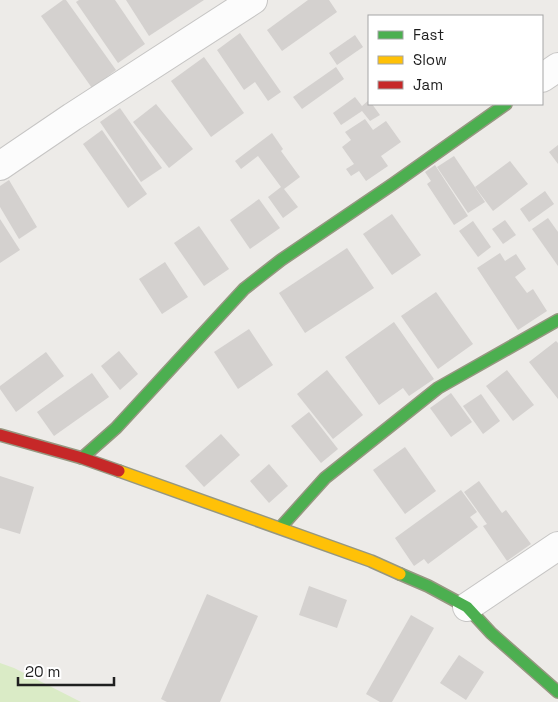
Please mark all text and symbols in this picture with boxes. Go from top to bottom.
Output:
legend [368,15,543,105]
text: Fast [413,25,444,44]
text: Slow [413,50,447,69]
text: Jam [413,75,443,94]
scale bar [18,654,114,686]
text: 20 m [25,662,60,681]

